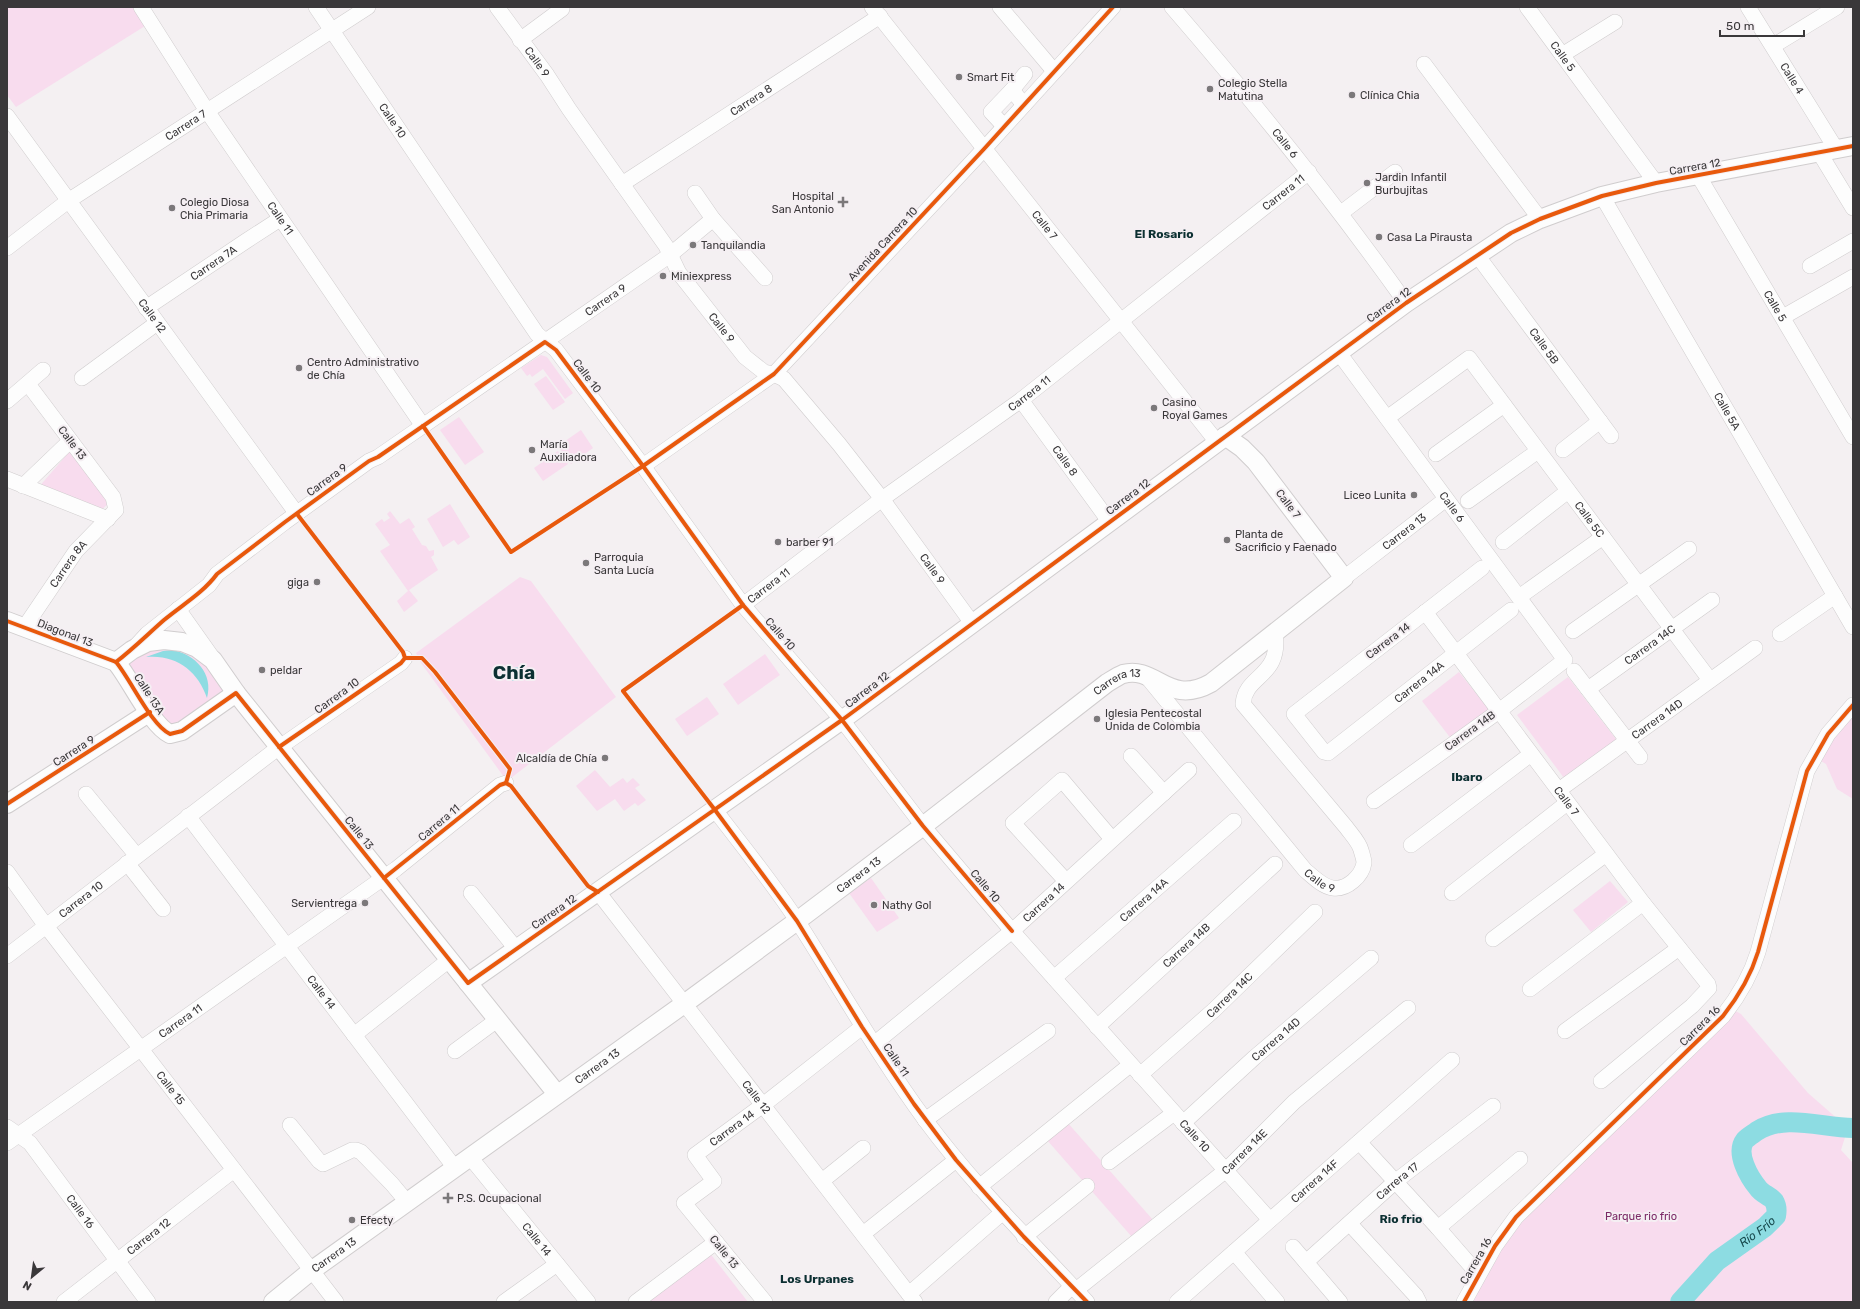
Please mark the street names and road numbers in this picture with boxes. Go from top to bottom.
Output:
street label: Calle 5 [1548,39,1579,74]
street label: Calle 9 [522,44,553,79]
street label: Calle 4 [1778,60,1807,97]
street label: Carrera 8 [728,81,775,118]
street label: Calle 10 [376,101,409,140]
street label: Carrera 7 [163,107,209,143]
street label: Calle 6 [1269,126,1301,161]
street label: Carrera 12 [1668,156,1722,178]
street label: Carrera 11 [1260,172,1307,213]
street label: Calle 11 [265,199,296,237]
street label: Avenida Carrera 10 [845,204,921,284]
street label: Calle 7 [1029,208,1060,242]
street label: Carrera 7A [188,242,240,283]
street label: Carrera 9 [582,281,628,319]
street label: Carrera 12 [1364,285,1414,325]
street label: Calle 5 [1761,288,1790,324]
street label: Calle 12 [136,296,169,335]
street label: Calle 9 [706,310,737,345]
street label: Calle 5B [1527,325,1562,366]
street label: Calle 10 [570,356,604,396]
street label: Carrera 11 [1005,373,1053,414]
street label: Calle 5A [1711,390,1744,433]
street label: Calle 13 [55,424,89,463]
street label: Calle 8 [1050,443,1081,478]
street label: Carrera 9 [304,461,350,499]
street label: Carrera 12 [1103,476,1153,518]
street label: Calle 7 [1273,487,1303,521]
street label: Calle 6 [1437,489,1468,525]
street label: Calle 5C [1572,499,1607,540]
street label: Carrera 13 [1380,510,1429,553]
street label: Carrera 8A [47,537,90,590]
street label: Calle 9 [917,551,948,586]
street label: Carrera 11 [745,565,792,606]
street label: Calle 10 [762,615,798,653]
street label: Diagonal 13 [35,616,95,650]
street label: Carrera 14 [1363,620,1413,662]
street label: Carrera 14C [1622,622,1678,667]
street label: Carrera 14A [1391,658,1447,705]
street label: Carrera 13 [1091,666,1142,698]
street label: Carrera 12 [842,669,892,711]
street label: Calle 13A [131,671,167,717]
street label: Carrera 10 [312,675,362,717]
street label: Carrera 14D [1629,696,1685,742]
street label: Carrera 14B [1442,708,1498,754]
street label: Carrera 9 [51,733,97,769]
street label: Calle 7 [1551,784,1582,818]
street label: Carrera 11 [416,802,462,844]
street label: Calle 13 [342,814,377,853]
street label: Carrera 13 [834,854,884,895]
street label: Calle 9 [1302,866,1336,895]
street label: Calle 10 [967,867,1003,905]
street label: Carrera 14A [1117,875,1171,924]
street label: Carrera 10 [56,878,106,920]
street label: Carrera 14 [1020,880,1067,925]
street label: Carrera 12 [529,892,579,932]
street label: Carrera 14B [1160,920,1213,970]
street label: Carrera 14C [1203,970,1255,1020]
street label: Calle 14 [305,973,339,1012]
street label: Carrera 11 [156,1001,205,1041]
street label: Carrera 16 [1677,1003,1723,1049]
street label: Carrera 14D [1249,1015,1303,1064]
street label: Calle 11 [880,1041,912,1079]
street label: Carrera 13 [572,1045,622,1087]
street label: Calle 15 [154,1068,188,1108]
street label: Calle 12 [739,1078,773,1116]
street label: Carrera 14 [707,1107,757,1149]
street label: Calle 10 [1177,1117,1213,1155]
street label: Carrera 14E [1219,1126,1270,1177]
street label: Carrera 14F [1288,1157,1341,1205]
street label: Carrera 17 [1373,1159,1421,1202]
street label: Calle 16 [64,1192,98,1231]
street label: Carrera 12 [124,1215,173,1257]
street label: Calle 14 [519,1220,554,1259]
street label: Calle 13 [707,1233,742,1272]
street label: Carrera 13 [309,1234,359,1275]
street label: Carrera 16 [1457,1235,1495,1287]

